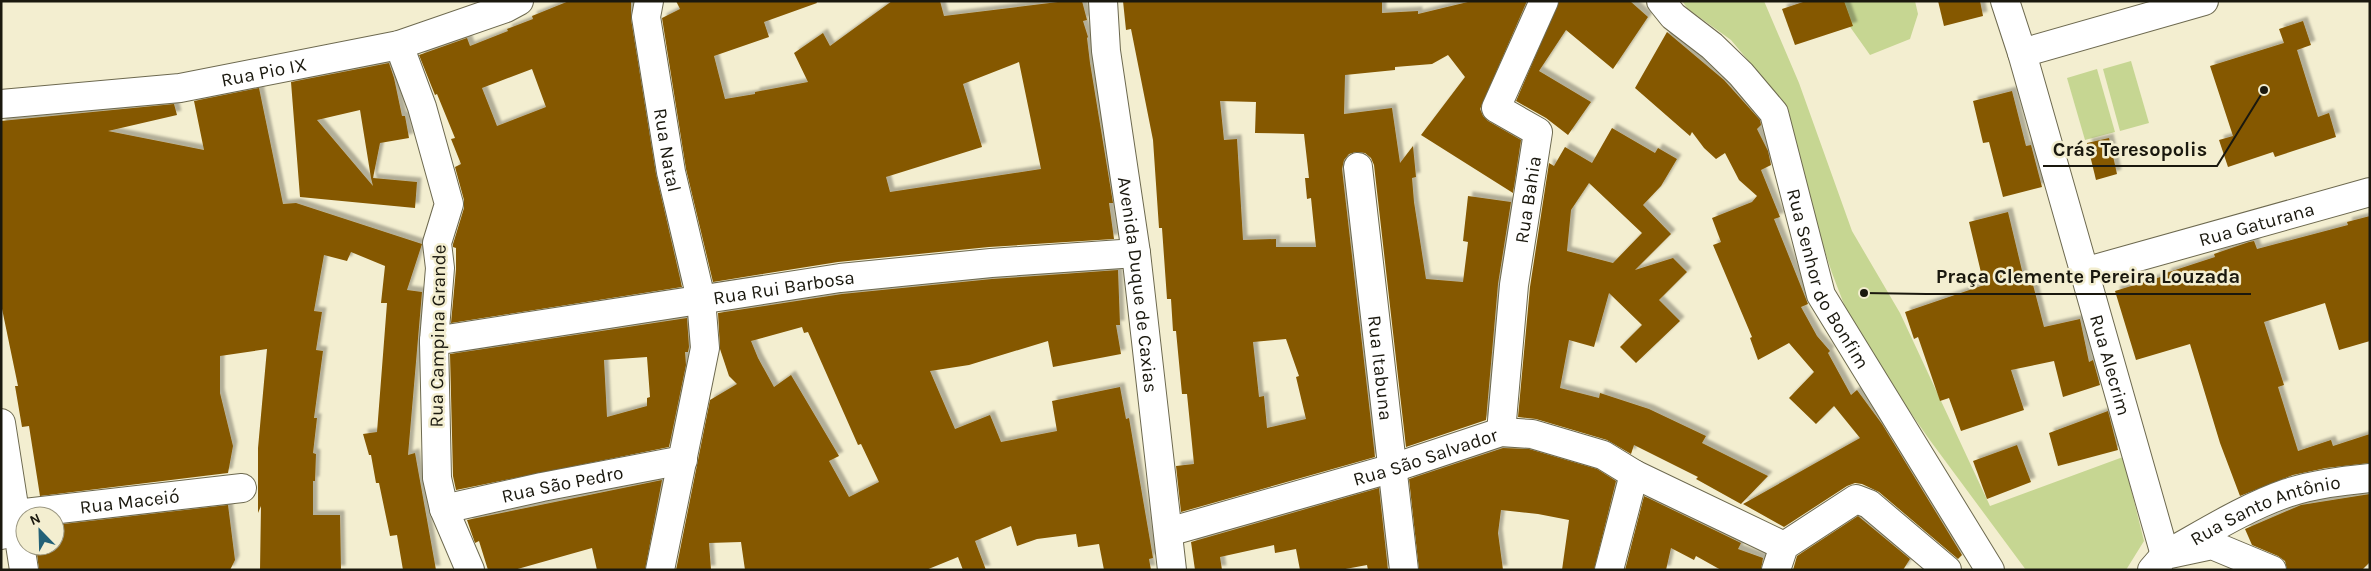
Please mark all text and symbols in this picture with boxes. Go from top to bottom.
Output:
street label: Rua Pio IX [219,53,309,92]
street label: Rua Natal [649,107,685,194]
callout: Crás Teresopolis [2043,131,2217,166]
text: Crás Teresopolis [2053,138,2207,161]
street label: Rua Bahia [1511,155,1546,245]
street label: Avenida Duque de Caxias [1113,175,1162,394]
street label: Rua Senhor do Bonfim [1782,186,1874,373]
street label: Rua Gaturana [2196,198,2317,251]
street label: Rua Campina Grande [425,244,451,428]
callout: Praça Clemente Pereira Louzada [1926,259,2251,294]
text: Praça Clemente Pereira Louzada [1936,265,2240,288]
street label: Rua Rui Barbosa [712,267,856,310]
street label: Rua Alecrim [2085,312,2135,418]
street label: Rua Itabuna [1363,314,1397,422]
street label: Rua São Salvador [1350,424,1501,491]
street label: Rua São Pedro [499,462,625,508]
street label: Rua Santo Antônio [2187,472,2342,550]
street label: Rua Maceió [78,485,181,519]
north arrow [15,506,65,556]
text: N [27,510,43,529]

